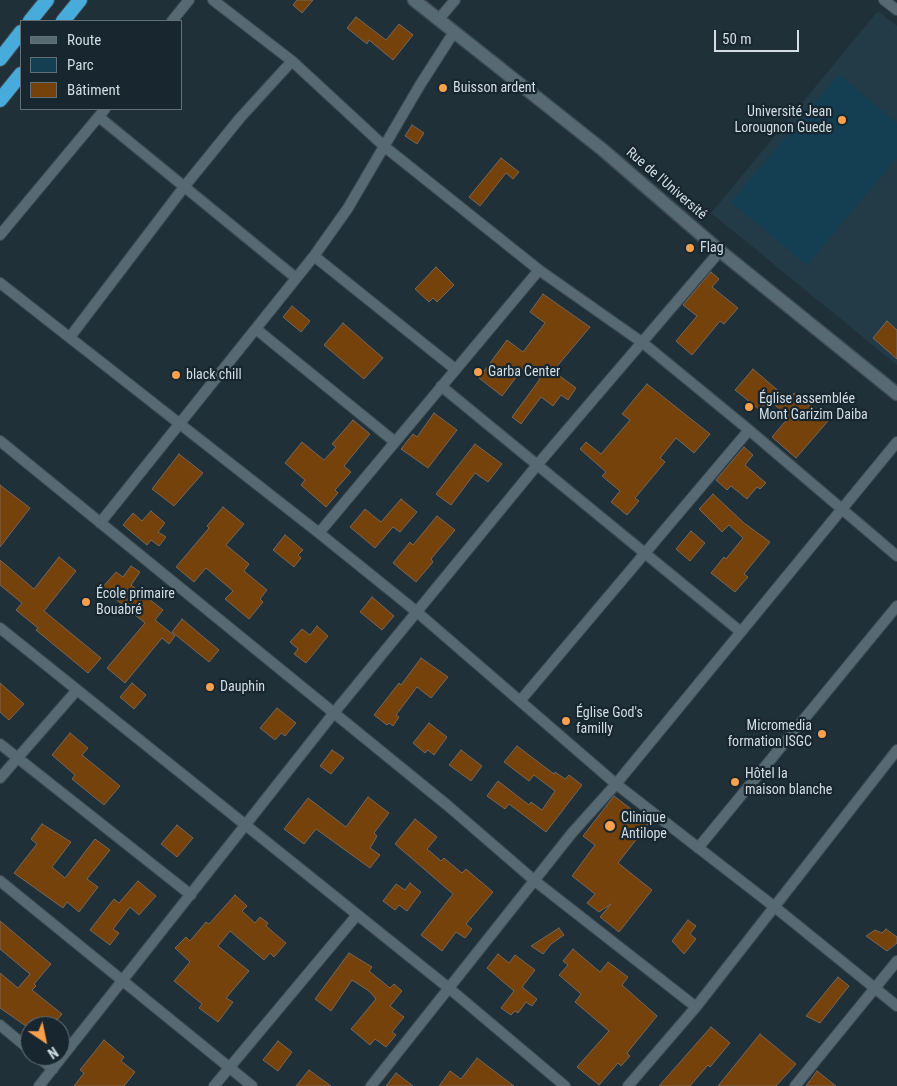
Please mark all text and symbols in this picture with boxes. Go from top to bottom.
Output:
legend [20,20,182,110]
scale bar [717,20,802,52]
text: 50 m [722,30,752,48]
text: Route [67,31,101,49]
text: Parc [67,56,94,74]
place label: Buisson ardent [453,80,536,96]
text: Bâtiment [67,81,120,99]
marker: Buisson ardent [437,82,449,94]
place label: Université Jean Lorougnon Guede [735,104,832,136]
marker: Université Jean Lorougnon Guede [836,114,848,126]
street label: Rue de l'Université [622,144,710,224]
place label: Flag [700,240,724,256]
marker: Flag [684,242,696,254]
place label: Garba Center [488,364,560,380]
marker: Garba Center [472,366,484,378]
place label: black chill [186,367,242,383]
marker: black chill [170,369,182,381]
place label: Église assemblée Mont Garizim Daiba [759,391,868,424]
marker: Église assemblée Mont Garizim Daiba [743,401,755,413]
place label: École primaire Bouabré [96,586,175,618]
marker: École primaire Bouabré [80,596,92,608]
place label: Dauphin [220,679,265,695]
marker: Dauphin [204,681,216,693]
place label: Église God's familly [576,705,643,738]
marker: Église God's familly [560,715,572,727]
place label: Micromedia formation ISGC [728,718,812,750]
marker: Micromedia formation ISGC [816,728,828,740]
place label: Hôtel la maison blanche [745,766,832,799]
marker: Hôtel la maison blanche [729,776,741,788]
place label: Clinique Antilope [621,810,667,842]
marker: Clinique Antilope [603,819,617,833]
north arrow [20,1016,70,1066]
text: N [45,1044,61,1062]

